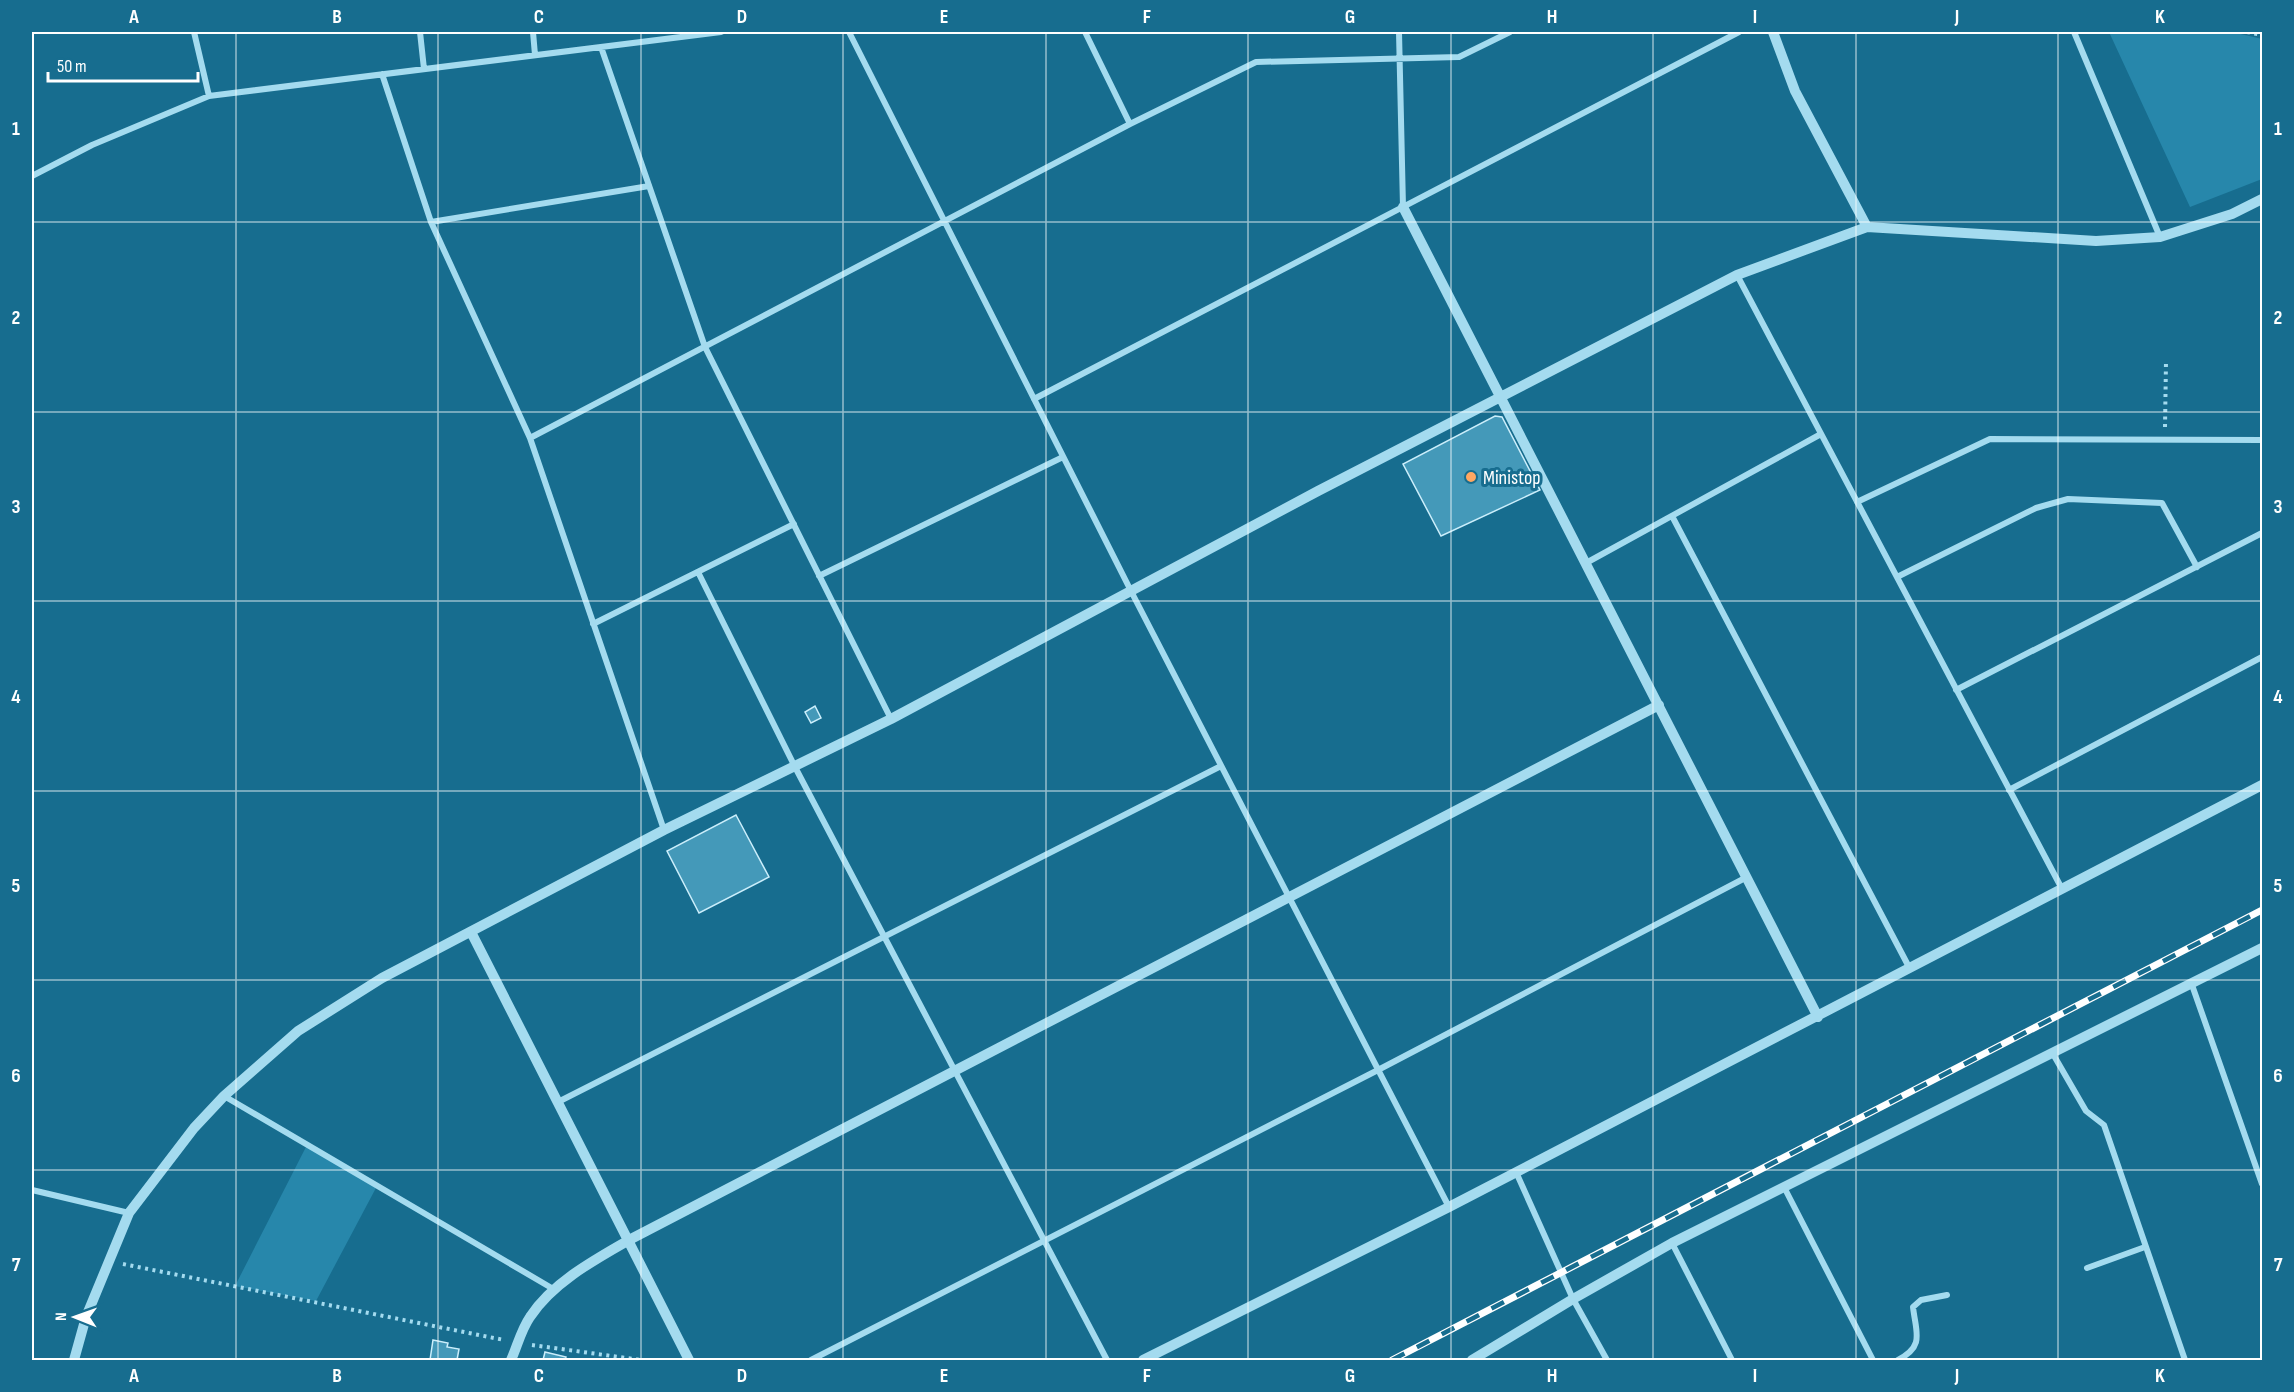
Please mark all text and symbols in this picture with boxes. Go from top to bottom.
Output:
text: A [128,5,139,29]
text: B [332,5,342,29]
text: C [534,5,544,29]
text: D [737,5,747,29]
text: E [940,5,948,29]
text: F [1143,5,1151,29]
text: G [1345,5,1355,29]
text: H [1547,5,1557,29]
text: I [1753,5,1757,29]
text: J [1954,5,1959,29]
text: K [2155,5,2165,29]
scale bar [48,45,198,83]
text: 50 m [57,56,87,77]
text: 1 [12,117,20,141]
text: 1 [2274,117,2282,141]
text: 2 [12,306,20,330]
text: 2 [2274,306,2282,330]
place label: Ministop [1483,466,1541,490]
marker: Ministop [1464,470,1478,484]
text: 3 [12,495,21,519]
text: 3 [2274,495,2283,519]
text: 4 [11,685,21,709]
text: 4 [2273,685,2283,709]
text: 5 [12,874,21,898]
text: 5 [2274,874,2283,898]
text: 6 [11,1064,21,1088]
text: 6 [2273,1064,2283,1088]
text: 7 [12,1253,21,1277]
text: 7 [2274,1253,2283,1277]
north arrow [45,1287,105,1347]
text: N [52,1312,71,1321]
text: A [128,1364,139,1388]
text: B [332,1364,342,1388]
text: C [534,1364,544,1388]
text: D [737,1364,747,1388]
text: E [940,1364,948,1388]
text: F [1143,1364,1151,1388]
text: G [1345,1364,1355,1388]
text: H [1547,1364,1557,1388]
text: I [1753,1364,1757,1388]
text: J [1954,1364,1959,1388]
text: K [2155,1364,2165,1388]

